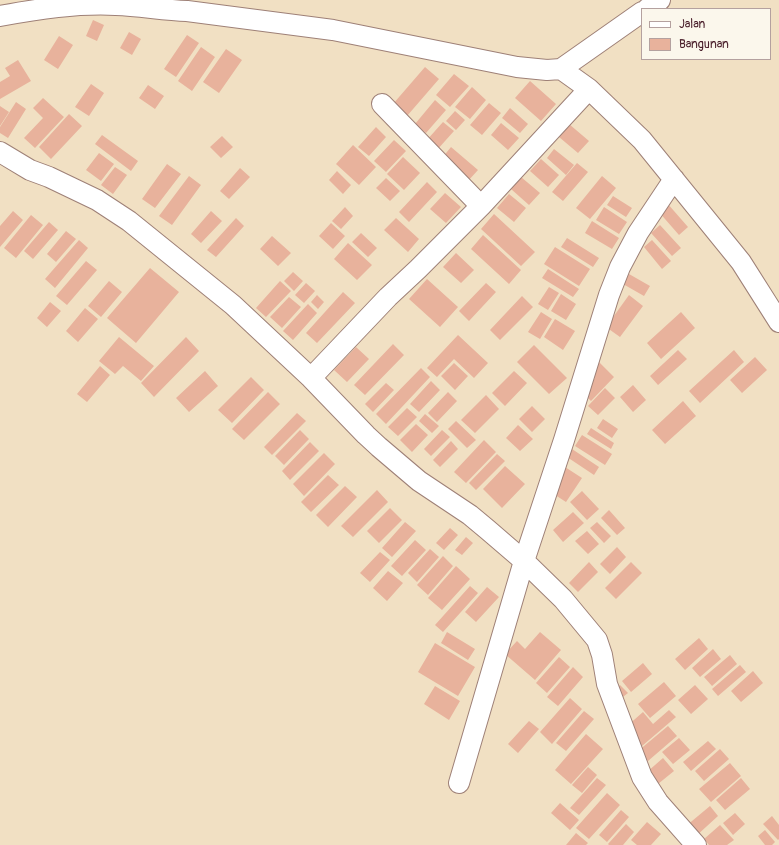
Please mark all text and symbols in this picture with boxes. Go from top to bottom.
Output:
legend [641,8,771,60]
text: Jalan [679,17,705,32]
text: Bangunan [679,37,729,52]

